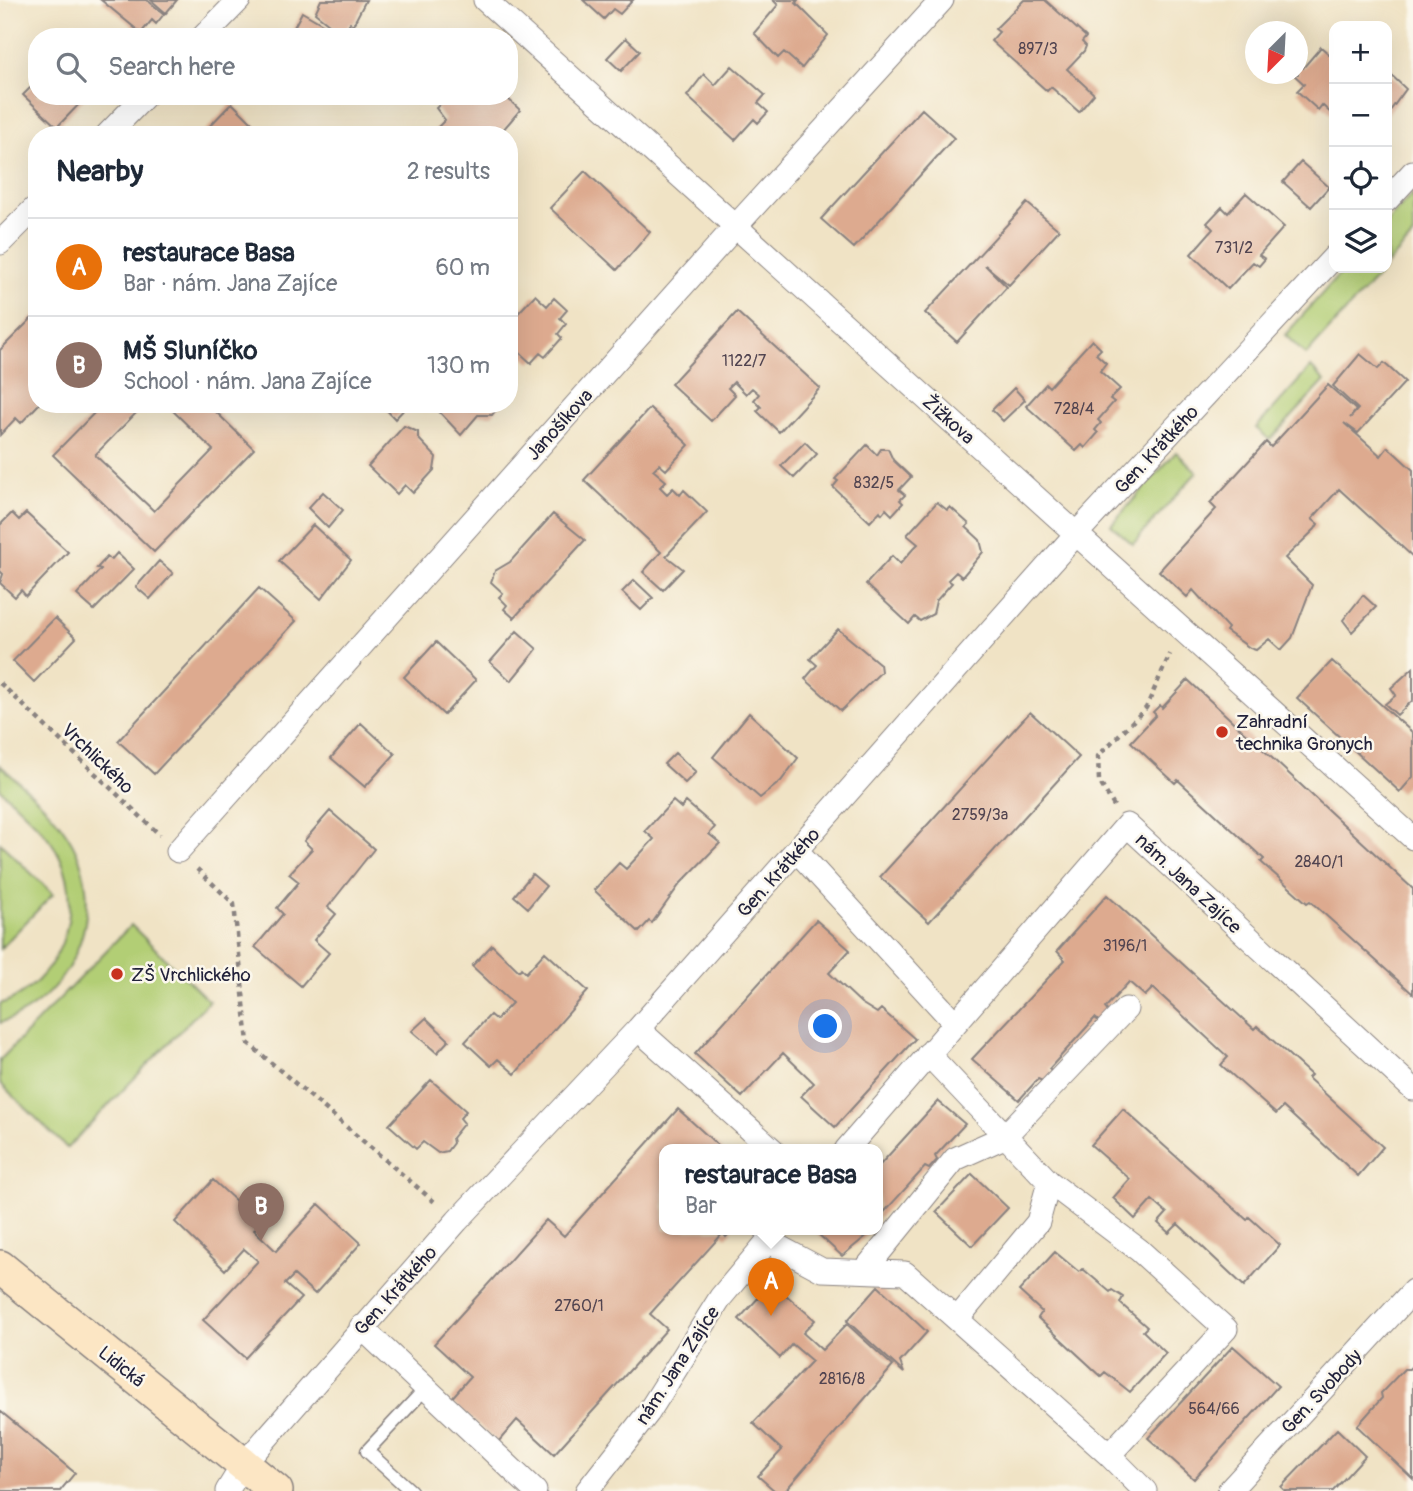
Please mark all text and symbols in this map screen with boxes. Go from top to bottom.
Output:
north arrow [1245,21,1308,84]
map controls [1329,21,1392,273]
button: + [1329,21,1392,84]
search box [28,28,518,105]
house number: 897/3 [1018,39,1058,59]
icon: search [52,48,90,86]
text: Search here [108,51,235,83]
button: − [1329,84,1392,147]
button: locate [1329,147,1392,210]
text: Nearby [56,153,143,190]
text: 2 results [407,157,490,186]
button: layers [1329,210,1392,273]
text: restaurace Basa [123,237,295,269]
house number: 731/2 [1215,238,1253,258]
text: A [72,253,86,282]
text: 60 m [435,253,490,282]
text: Bar · nám. Jana Zajíce [123,269,337,298]
text: MŠ Sluníčko [123,335,257,367]
text: B [72,351,86,380]
text: 130 m [427,351,490,380]
house number: 1122/7 [722,351,767,371]
text: School · nám. Jana Zajíce [123,367,372,396]
street label: Janošíkova [521,384,598,465]
street label: Žižkova [917,390,980,450]
house number: 728/4 [1054,399,1094,419]
street label: Gen. Krátkého [1110,400,1204,499]
house number: 832/5 [854,473,894,493]
place label: Zahradní technika Gronych [1235,710,1373,756]
street label: Vrchlického [56,718,139,799]
marker: Zahradní technika Gronych [1214,724,1230,740]
house number: 2759/3a [952,805,1008,825]
street label: Gen. Krátkého [732,823,825,923]
street label: nám. Jana Zajíce [1130,828,1247,939]
house number: 2840/1 [1294,852,1344,872]
house number: 3196/1 [1103,936,1147,956]
place label: ZŠ Vrchlického [131,963,251,987]
marker: ZŠ Vrchlického [109,966,125,982]
your location [808,1009,842,1043]
popup [659,1144,883,1235]
text: restaurace Basa [685,1159,857,1191]
pin: B [238,1183,284,1241]
text: Bar [685,1191,717,1220]
street label: Gen. Krátkého [349,1241,442,1341]
pin: A [748,1258,794,1316]
house number: 2760/1 [554,1296,604,1316]
street label: nám. Jana Zajíce [631,1301,725,1429]
street label: Lidická [93,1341,150,1393]
street label: Gen. Svobody [1276,1344,1367,1439]
house number: 2816/8 [819,1369,865,1389]
house number: 564/66 [1188,1399,1240,1419]

